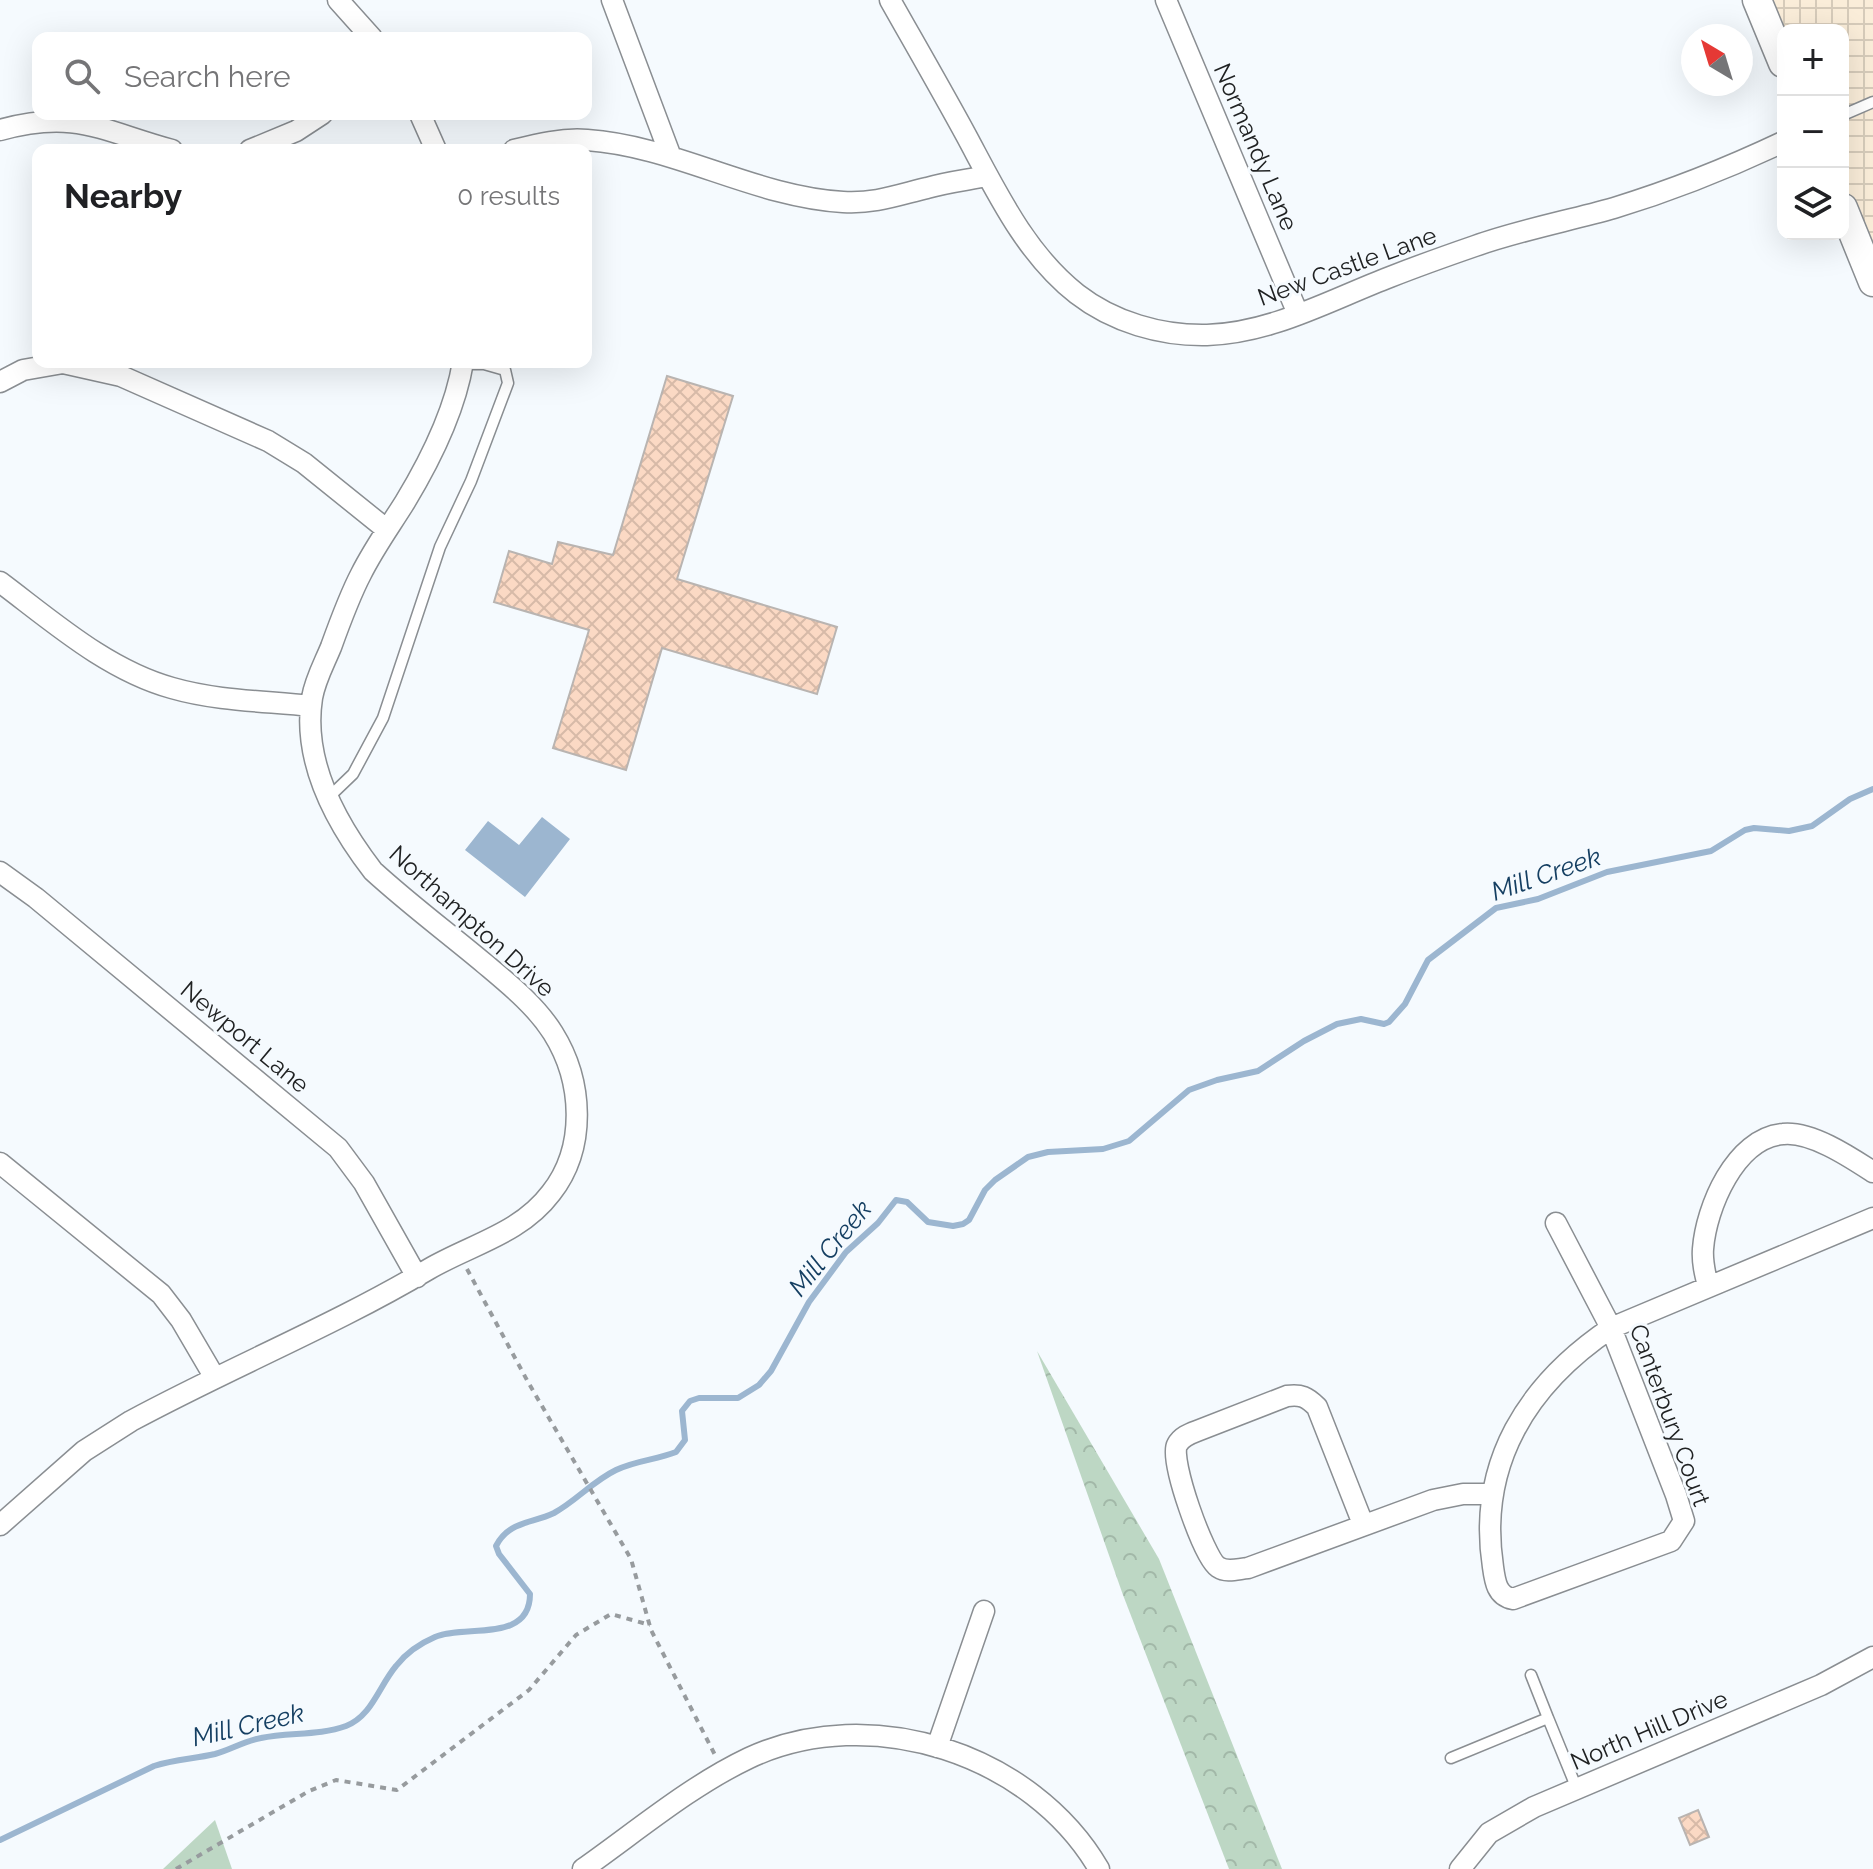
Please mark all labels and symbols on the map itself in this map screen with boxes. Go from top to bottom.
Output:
north arrow [1681,24,1753,96]
street label: Normandy Lane [1208,59,1304,235]
street label: New Castle Lane [1254,220,1440,312]
street label: Northampton Drive [383,839,561,1003]
water label: Mill Creek [1487,841,1605,907]
street label: Newport Lane [175,975,315,1099]
water label: Mill Creek [782,1194,878,1302]
street label: Canterbury Court [1624,1320,1716,1510]
street label: North Hill Drive [1566,1684,1732,1776]
water label: Mill Creek [189,1698,307,1752]

